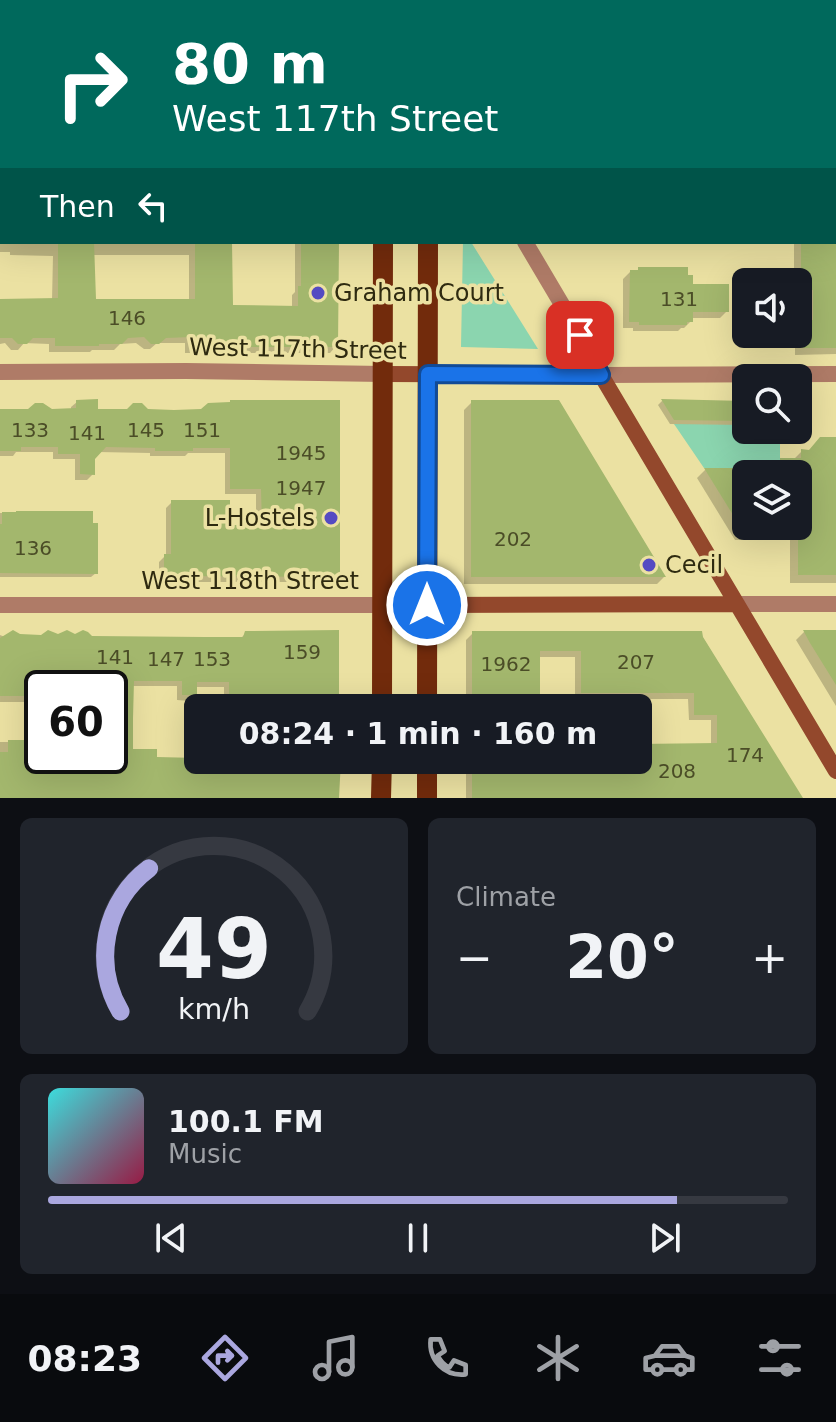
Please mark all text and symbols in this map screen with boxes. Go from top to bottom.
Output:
text: 80 m [172,31,328,96]
icon: right [40,32,144,136]
text: West 117th Street [172,98,498,139]
icon: left [131,184,175,228]
text: Then [40,189,115,224]
map controls [732,268,812,540]
button: sound [732,268,812,348]
place label: Graham Court [334,279,504,307]
marker: Graham Court [309,284,327,302]
house number: 131 [660,287,698,311]
pin [546,301,614,369]
house number: 146 [108,306,146,330]
icon: arrive [558,313,602,357]
street label: West 117th Street [189,333,407,365]
button: search [732,364,812,444]
house number: 133 [11,418,49,442]
house number: 145 [127,418,165,442]
house number: 151 [183,418,221,442]
house number: 141 [68,421,106,445]
house number: 1945 [276,441,326,465]
button: layers [732,460,812,540]
house number: 1947 [276,476,326,500]
place label: L-Hostels [205,504,315,532]
marker: L-Hostels [322,509,340,527]
house number: 202 [494,527,532,551]
house number: 136 [14,536,52,560]
place label: Cecil [665,551,723,579]
marker: Cecil [640,556,658,574]
position arrow [385,563,469,647]
street label: West 118th Street [141,567,359,595]
house number: 159 [283,640,321,664]
house number: 141 [96,645,134,669]
house number: 147 [147,647,185,671]
house number: 153 [193,647,231,671]
house number: 207 [617,650,655,674]
house number: 1962 [481,652,531,676]
speed limit sign: 60 [24,670,128,774]
text: 08:24 · 1 min · 160 m [239,716,597,751]
house number: 174 [726,743,764,767]
house number: 208 [658,759,696,783]
text: Climate [456,882,556,912]
text: 49 [156,901,272,998]
text: 20° [565,922,679,992]
text: − [456,932,493,983]
text: + [751,932,788,983]
text: km/h [178,992,250,1026]
text: 100.1 FM [168,1104,324,1139]
text: Music [168,1139,242,1169]
icon: previous [149,1216,193,1260]
icon: pause [396,1216,440,1260]
icon: next [643,1216,687,1260]
icon: directions [197,1330,253,1386]
icon: music [308,1330,364,1386]
icon: phone [419,1330,475,1386]
icon: climate [530,1330,586,1386]
icon: car [641,1330,697,1386]
icon: filters [752,1330,808,1386]
text: 08:23 [28,1338,142,1379]

